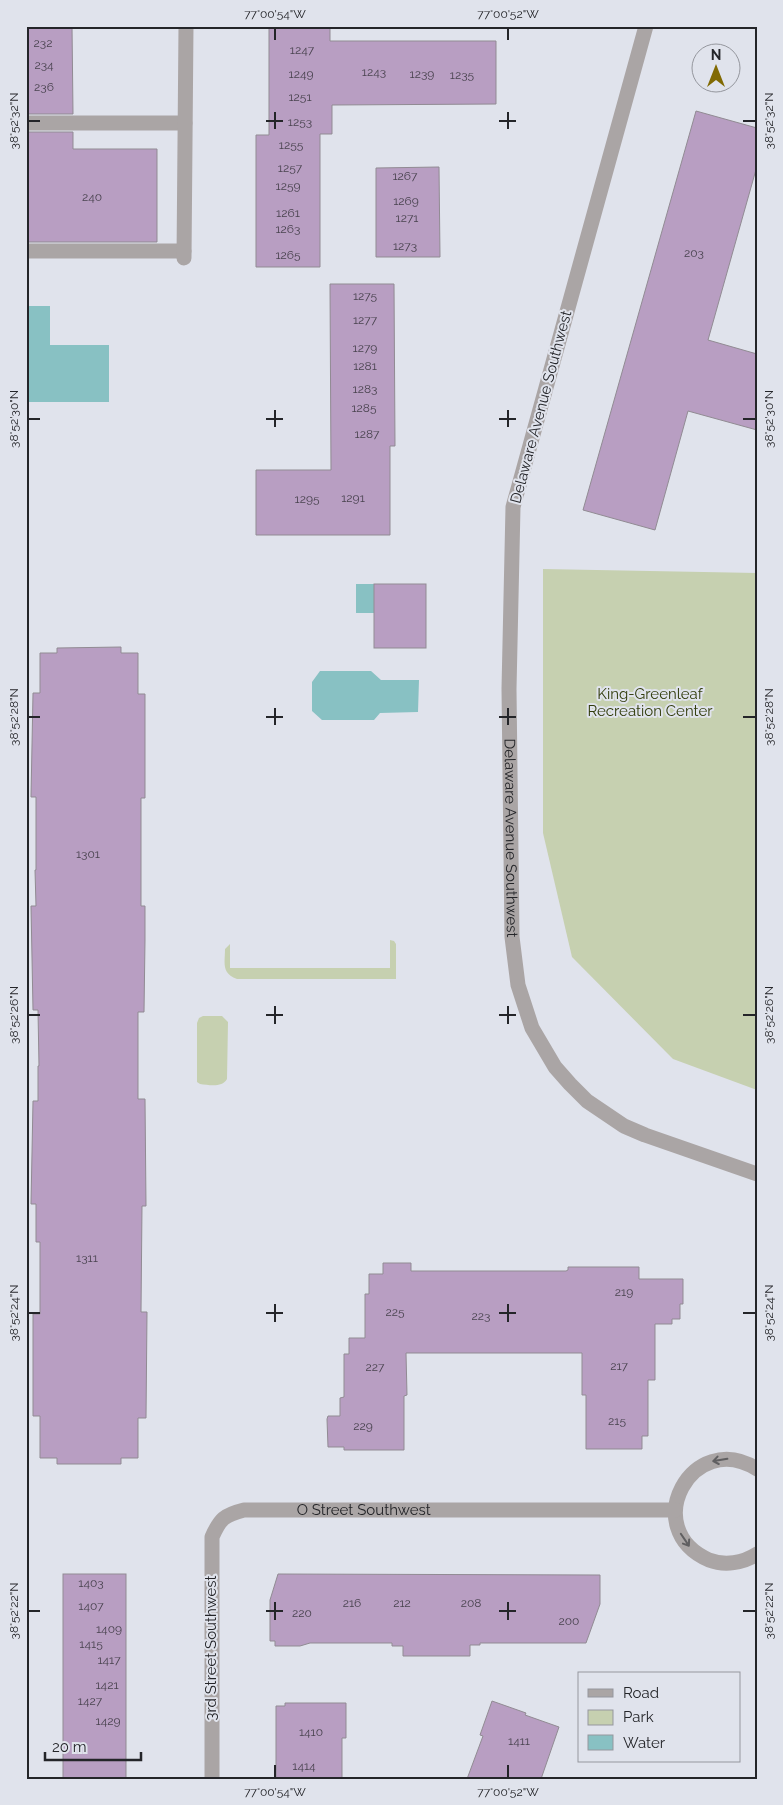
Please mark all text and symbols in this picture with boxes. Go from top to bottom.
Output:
text: 77°00'54"W [244,7,306,21]
text: 77°00'52"W [477,7,539,21]
house number: 232 [34,36,52,50]
north arrow [690,42,740,92]
house number: 1247 [290,43,315,57]
text: N [711,47,721,63]
house number: 234 [34,58,54,72]
house number: 1243 [362,65,386,79]
house number: 1249 [289,67,313,81]
house number: 1239 [410,67,434,81]
house number: 1235 [450,68,475,82]
house number: 236 [34,80,54,94]
house number: 1251 [288,90,312,104]
text: 38°52'32"N [7,93,21,150]
text: 38°52'32"N [762,93,776,150]
house number: 1253 [288,115,312,129]
house number: 1255 [279,138,304,152]
house number: 1257 [278,161,303,175]
house number: 1267 [392,169,418,183]
house number: 1259 [276,179,300,193]
house number: 240 [82,190,102,204]
house number: 1269 [393,194,419,208]
house number: 1261 [276,206,300,220]
house number: 1271 [396,211,418,225]
house number: 1263 [275,222,301,236]
house number: 1273 [393,239,417,253]
house number: 203 [684,246,704,260]
house number: 1265 [275,248,301,262]
house number: 1275 [353,289,378,303]
street label: Delaware Avenue Southwest [507,309,575,505]
house number: 1277 [353,313,378,327]
house number: 1279 [353,341,377,355]
house number: 1281 [353,359,377,373]
house number: 1283 [353,382,377,396]
text: 38°52'30"N [7,390,21,448]
text: 38°52'30"N [762,390,776,448]
house number: 1285 [351,401,377,415]
house number: 1287 [355,427,380,441]
house number: 1291 [341,491,365,505]
house number: 1295 [295,492,320,506]
park label: King-Greenleaf Recreation Center [587,685,713,720]
text: 38°52'28"N [7,688,21,746]
text: 38°52'28"N [762,688,776,746]
street label: Delaware Avenue Southwest [501,738,521,938]
house number: 1301 [76,847,100,861]
text: 38°52'26"N [7,986,21,1044]
text: 38°52'26"N [762,986,776,1044]
house number: 1311 [76,1251,98,1265]
text: 38°52'24"N [7,1284,21,1342]
text: 38°52'24"N [762,1284,776,1342]
house number: 219 [615,1285,633,1299]
house number: 225 [385,1305,405,1319]
house number: 223 [472,1309,490,1323]
house number: 217 [610,1359,628,1373]
house number: 227 [366,1360,385,1374]
house number: 215 [608,1414,626,1428]
house number: 229 [353,1419,373,1433]
one-way arrow [712,1456,728,1466]
street label: O Street Southwest [297,1501,431,1519]
one-way arrow [680,1533,690,1547]
street label: 3rd Street Southwest [202,1575,220,1721]
house number: 1403 [78,1576,104,1590]
text: 38°52'22"N [7,1583,21,1639]
text: 38°52'22"N [762,1583,776,1639]
house number: 216 [343,1596,361,1610]
house number: 212 [393,1596,411,1610]
house number: 208 [461,1596,481,1610]
house number: 1407 [78,1599,104,1613]
house number: 220 [292,1606,312,1620]
house number: 200 [559,1614,579,1628]
house number: 1409 [96,1622,122,1636]
house number: 1415 [79,1637,103,1651]
house number: 1417 [97,1653,121,1667]
legend [578,1672,740,1762]
house number: 1421 [95,1678,119,1692]
text: Road [623,1684,659,1702]
house number: 1427 [78,1694,103,1708]
text: Park [623,1708,654,1726]
house number: 1429 [96,1714,120,1728]
house number: 1410 [299,1725,323,1739]
scale bar [45,1730,141,1762]
house number: 1411 [508,1734,530,1748]
text: Water [623,1734,666,1752]
text: 20 m [52,1738,87,1756]
house number: 1414 [292,1759,316,1773]
text: 77°00'54"W [244,1785,306,1799]
text: 77°00'52"W [477,1785,539,1799]

